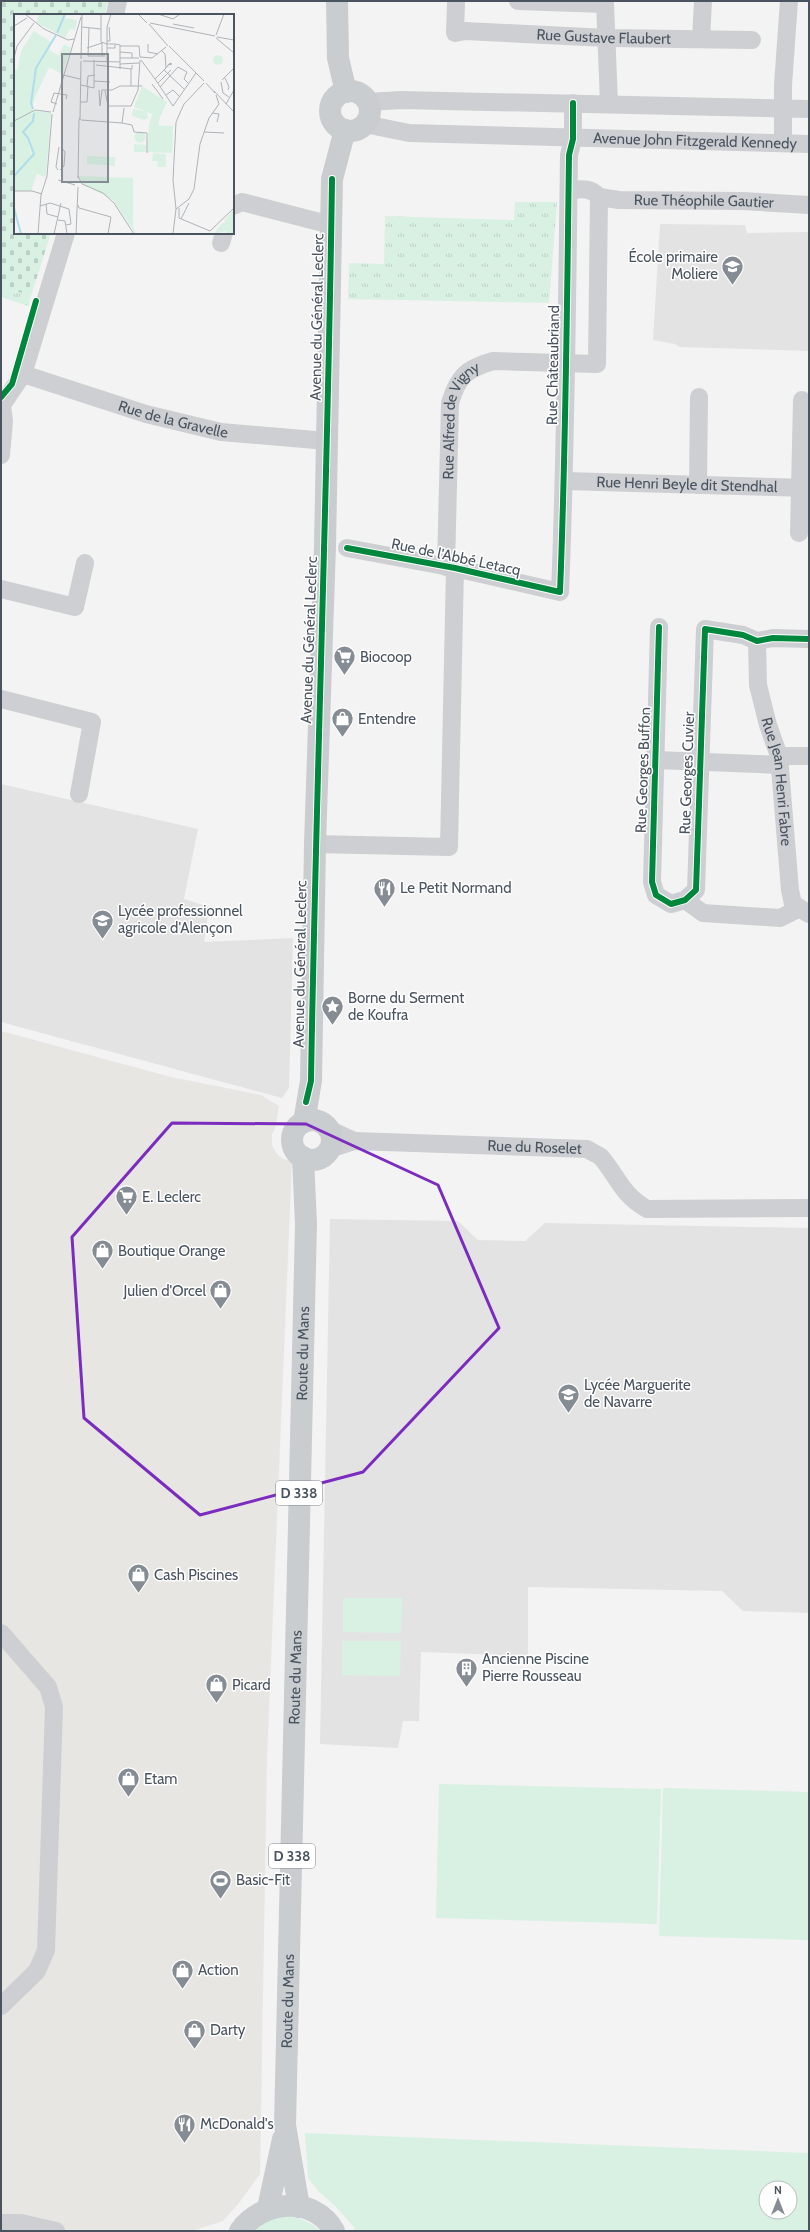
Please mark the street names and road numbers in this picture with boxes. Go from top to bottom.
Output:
street label: Rue Gustave Flaubert [536,26,671,48]
street label: Avenue John Fitzgerald Kennedy [593,129,798,153]
street label: Rue Théophile Gautier [634,191,774,212]
street label: Avenue du Général Leclerc [307,233,327,401]
street label: Rue Châteaubriand [543,305,563,425]
street label: Rue Alfred de Vigny [439,358,483,480]
street label: Rue de la Gravelle [116,397,229,442]
street label: Rue Henri Beyle dit Stendhal [596,473,778,496]
street label: Rue de l'Abbé Letacq [390,534,522,580]
street label: Avenue du Général Leclerc [297,556,321,724]
street label: Rue Georges Buffon [632,707,654,833]
street label: Rue Georges Cuvier [676,711,698,835]
street label: Rue Jean Henri Fabre [757,715,795,847]
street label: Avenue du Général Leclerc [290,880,310,1048]
street label: Rue du Roselet [487,1137,582,1158]
street label: Route du Mans [293,1306,313,1401]
road number: D 338 [276,1481,322,1505]
street label: Route du Mans [285,1630,306,1725]
road number: D 338 [269,1844,315,1868]
street label: Route du Mans [278,1954,298,2049]

